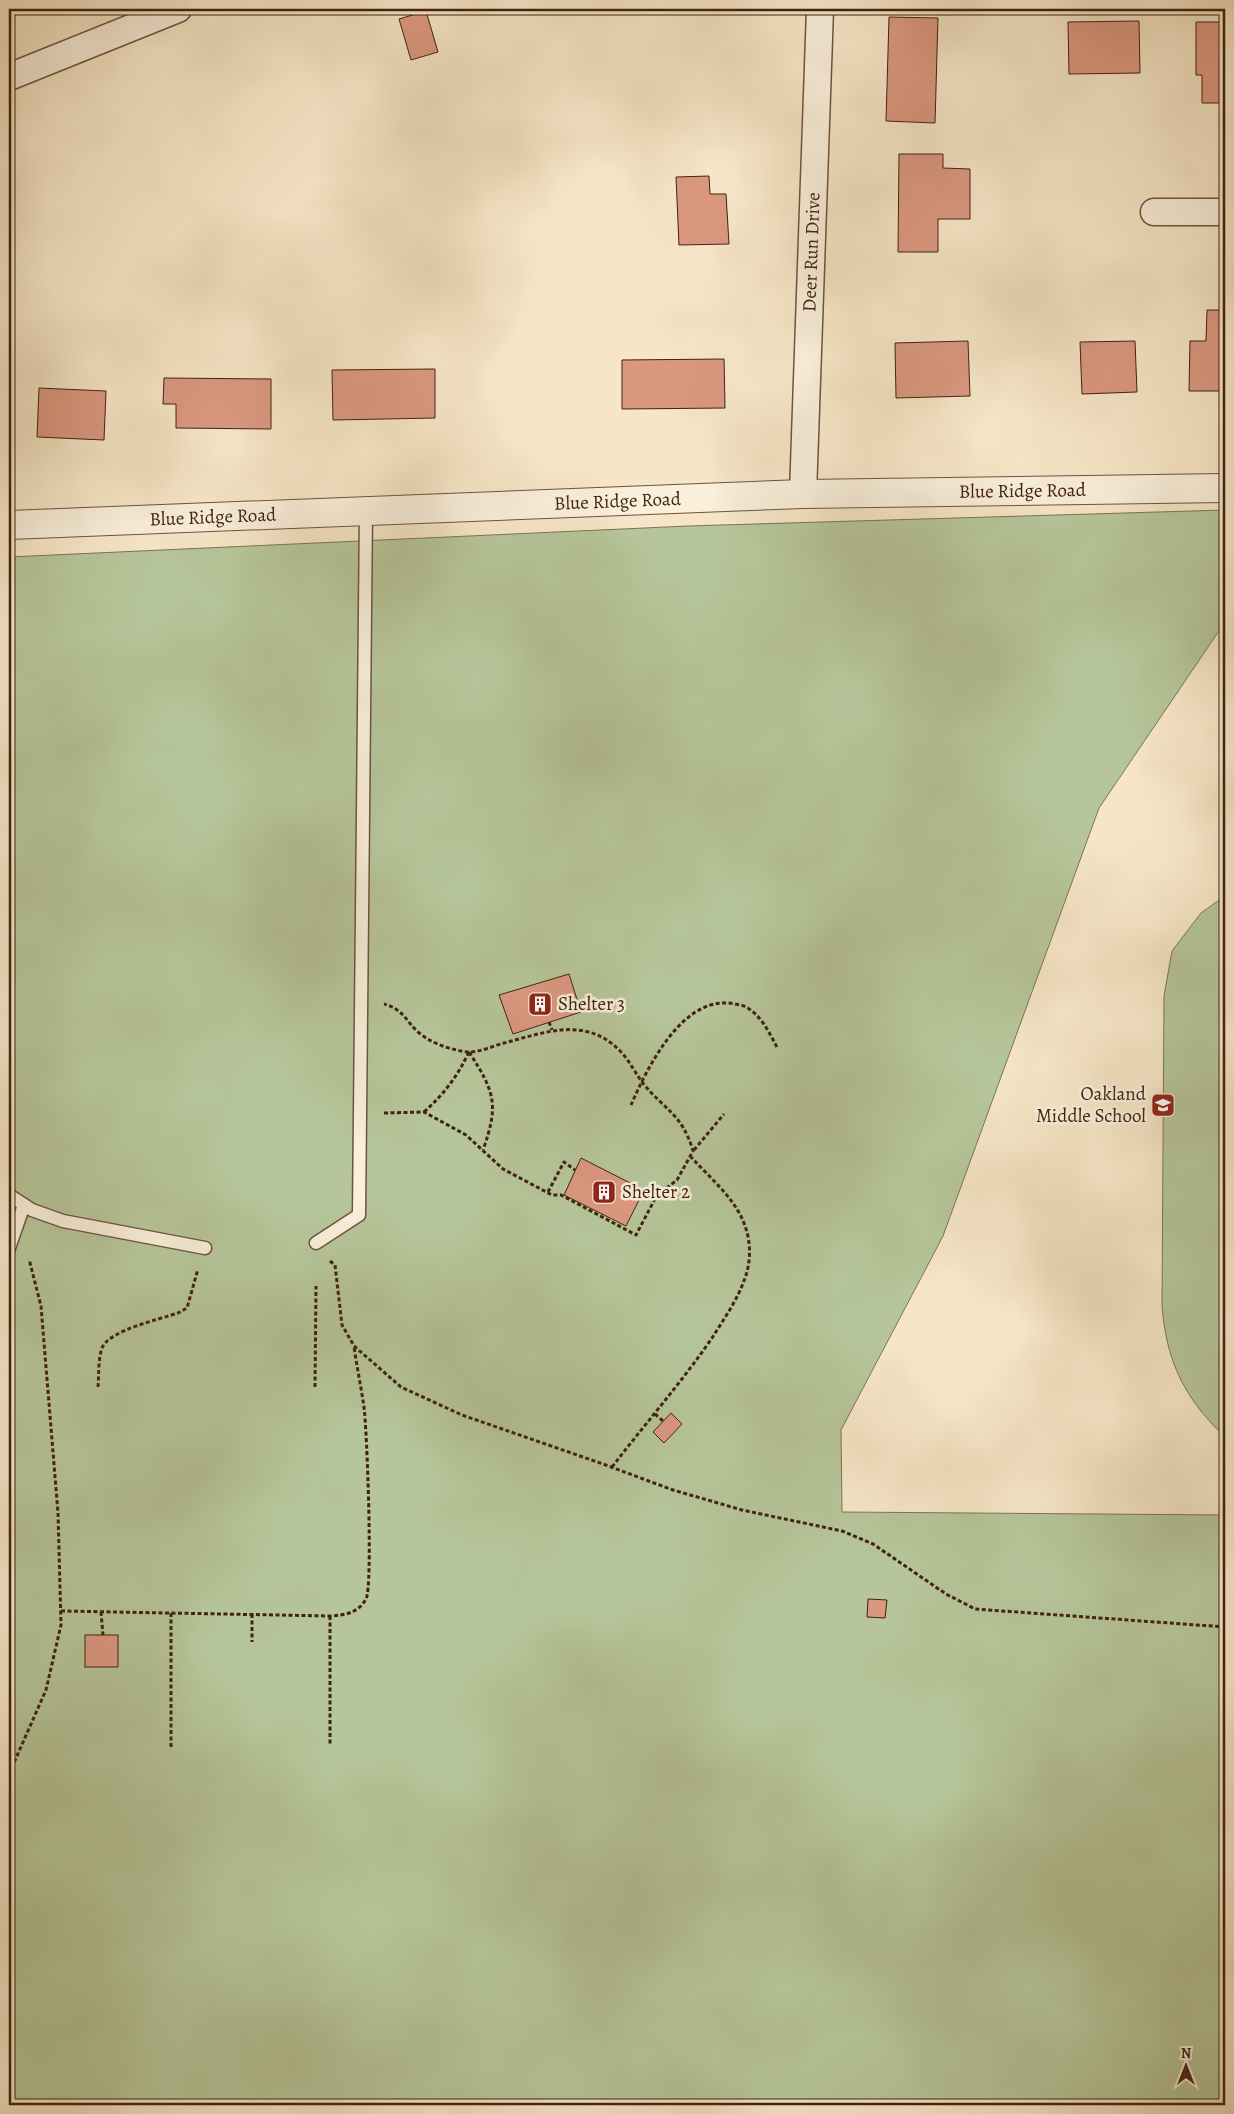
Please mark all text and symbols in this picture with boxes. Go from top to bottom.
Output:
street label: Deer Run Drive [796,192,827,312]
street label: Blue Ridge Road [959,477,1087,505]
street label: Blue Ridge Road [554,486,682,517]
street label: Blue Ridge Road [149,502,278,533]
building icon: Shelter 3 [527,991,553,1017]
place label: Shelter 3 [558,991,625,1017]
place label: Oakland Middle School [1036,1081,1147,1129]
school or university icon: Oakland Middle School [1150,1092,1176,1118]
building icon: Shelter 2 [591,1179,617,1205]
place label: Shelter 2 [622,1179,690,1205]
north arrow [1162,2042,1212,2092]
text: N [1181,2044,1191,2063]

